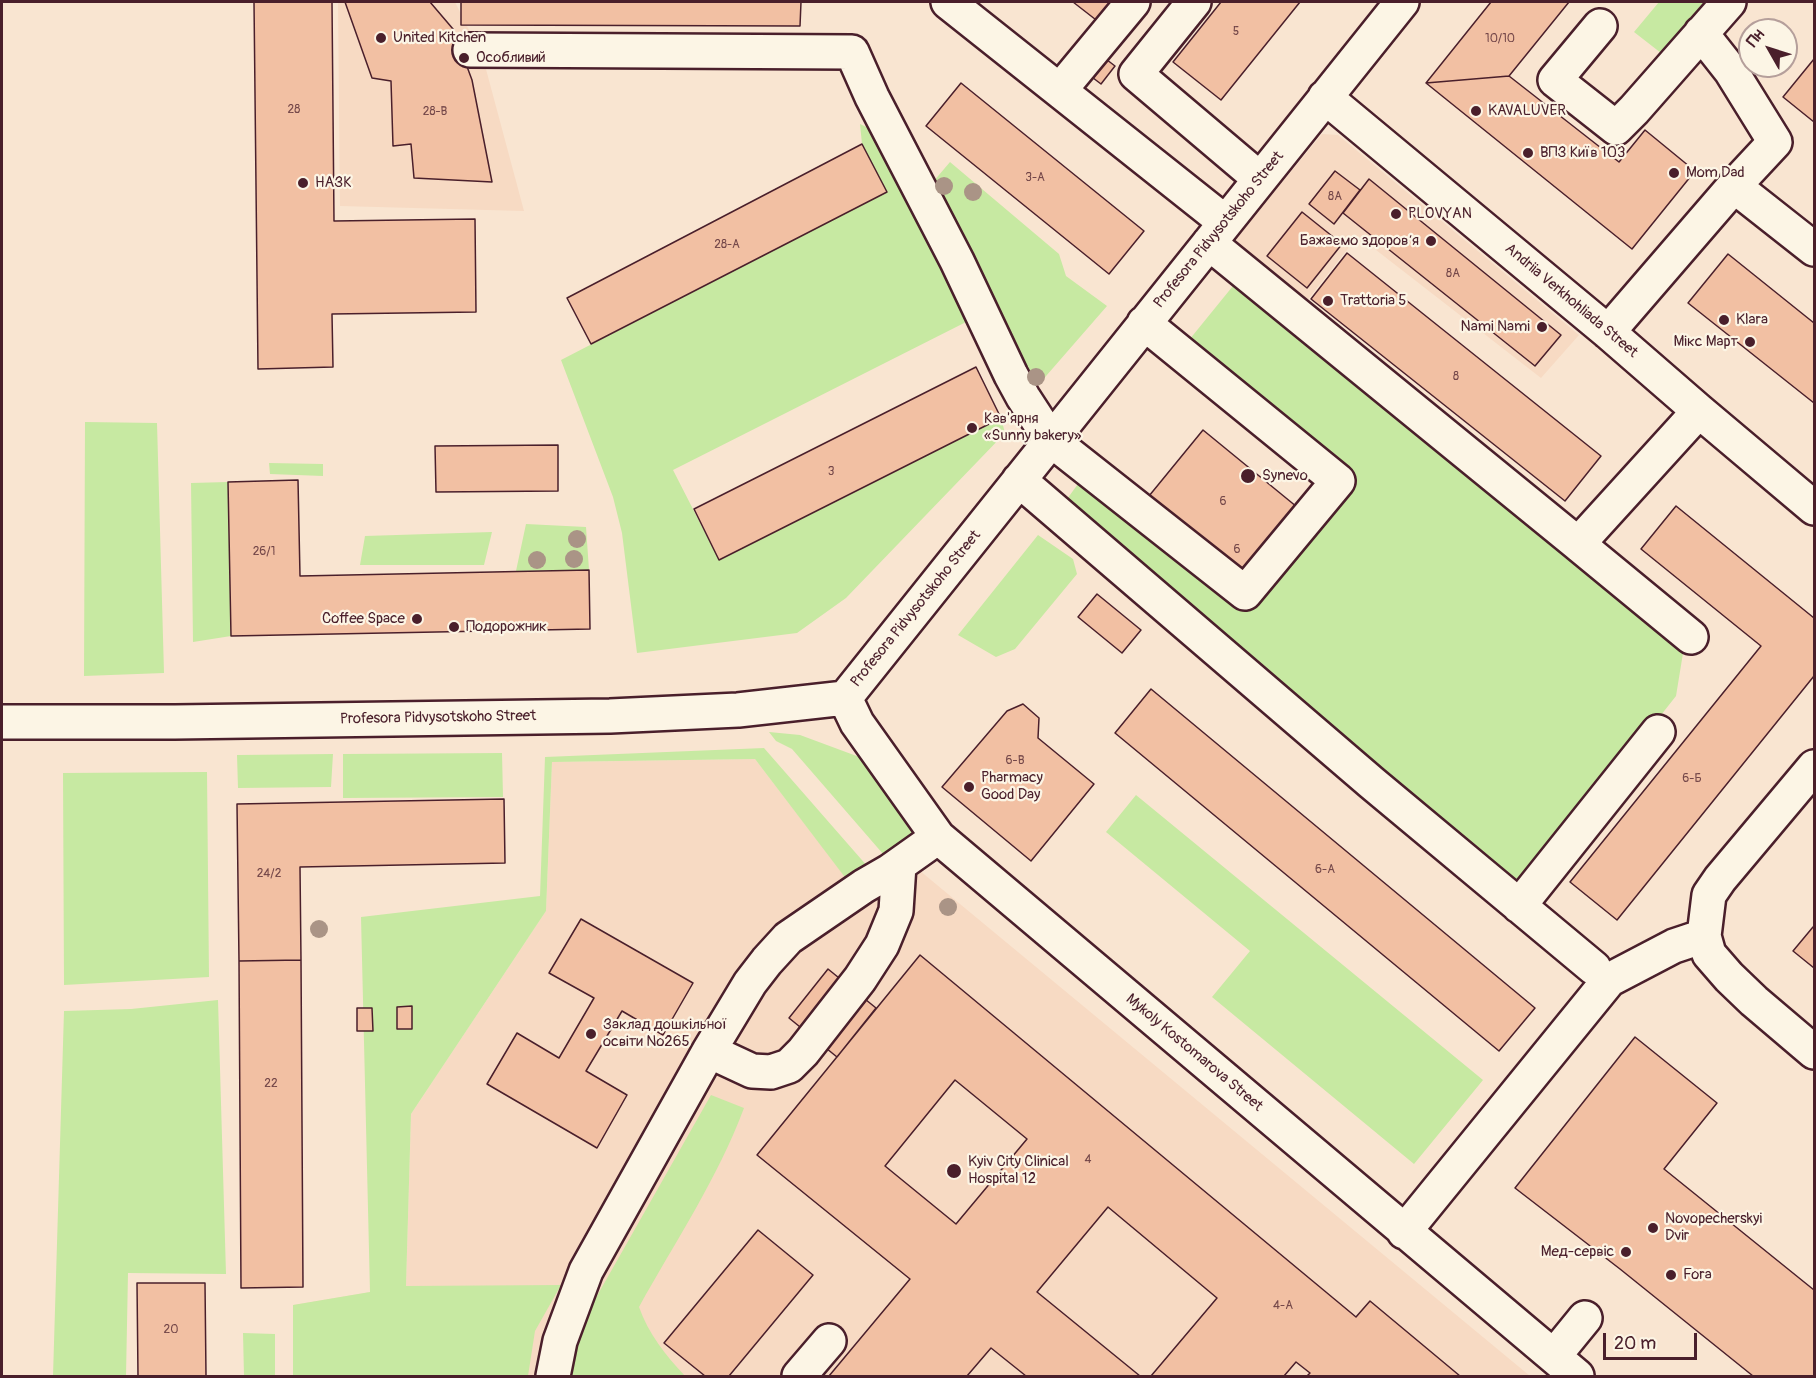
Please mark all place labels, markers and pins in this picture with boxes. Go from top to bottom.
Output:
place label: United Kitchen [393,29,486,47]
marker: United Kitchen [374,31,388,45]
place label: Особливий [476,49,546,67]
marker: Особливий [457,51,471,65]
place label: KAVALUVER [1488,102,1566,120]
marker: KAVALUVER [1469,104,1483,118]
place label: ВПЗ Київ 103 [1540,144,1625,162]
marker: ВПЗ Київ 103 [1521,146,1535,160]
place label: Mom Dad [1686,164,1745,182]
marker: Mom Dad [1667,166,1681,180]
place label: НАЗК [315,174,352,192]
marker: НАЗК [296,176,310,190]
place label: PLOVYAN [1408,205,1472,223]
marker: PLOVYAN [1389,207,1403,221]
place label: Бажаємо здоровʼя [1300,232,1419,250]
marker: Бажаємо здоровʼя [1424,234,1438,248]
place label: Trattoria 5 [1340,292,1406,310]
marker: Trattoria 5 [1321,294,1335,308]
place label: Klara [1736,311,1768,329]
marker: Klara [1717,313,1731,327]
place label: Nami Nami [1461,318,1530,336]
marker: Nami Nami [1535,320,1549,334]
place label: Мікс Март [1674,333,1738,351]
marker: Мікс Март [1743,335,1757,349]
place label: Кав'ярня «Sunny bakery» [984,410,1081,445]
marker: Кав'ярня «Sunny bakery» [965,421,979,435]
marker: Synevo [1239,467,1257,485]
place label: Synevo [1262,467,1308,485]
place label: Coffee Space [322,610,405,628]
marker: Coffee Space [410,612,424,626]
place label: Подорожник [466,618,547,636]
marker: Подорожник [447,620,461,634]
place label: Pharmacy Good Day [981,769,1043,804]
marker: Pharmacy Good Day [962,780,976,794]
place label: Заклад дошкільної освіти №265 [603,1016,727,1051]
marker: Заклад дошкільної освіти №265 [584,1027,598,1041]
place label: Kyiv City Clinical Hospital 12 [968,1153,1069,1188]
marker: Kyiv City Clinical Hospital 12 [945,1162,963,1180]
place label: Novopecherskyi Dvir [1665,1210,1762,1245]
marker: Novopecherskyi Dvir [1646,1221,1660,1235]
place label: Мед-сервіс [1541,1243,1614,1261]
marker: Мед-сервіс [1619,1245,1633,1259]
place label: Fora [1683,1266,1712,1284]
marker: Fora [1664,1268,1678,1282]

